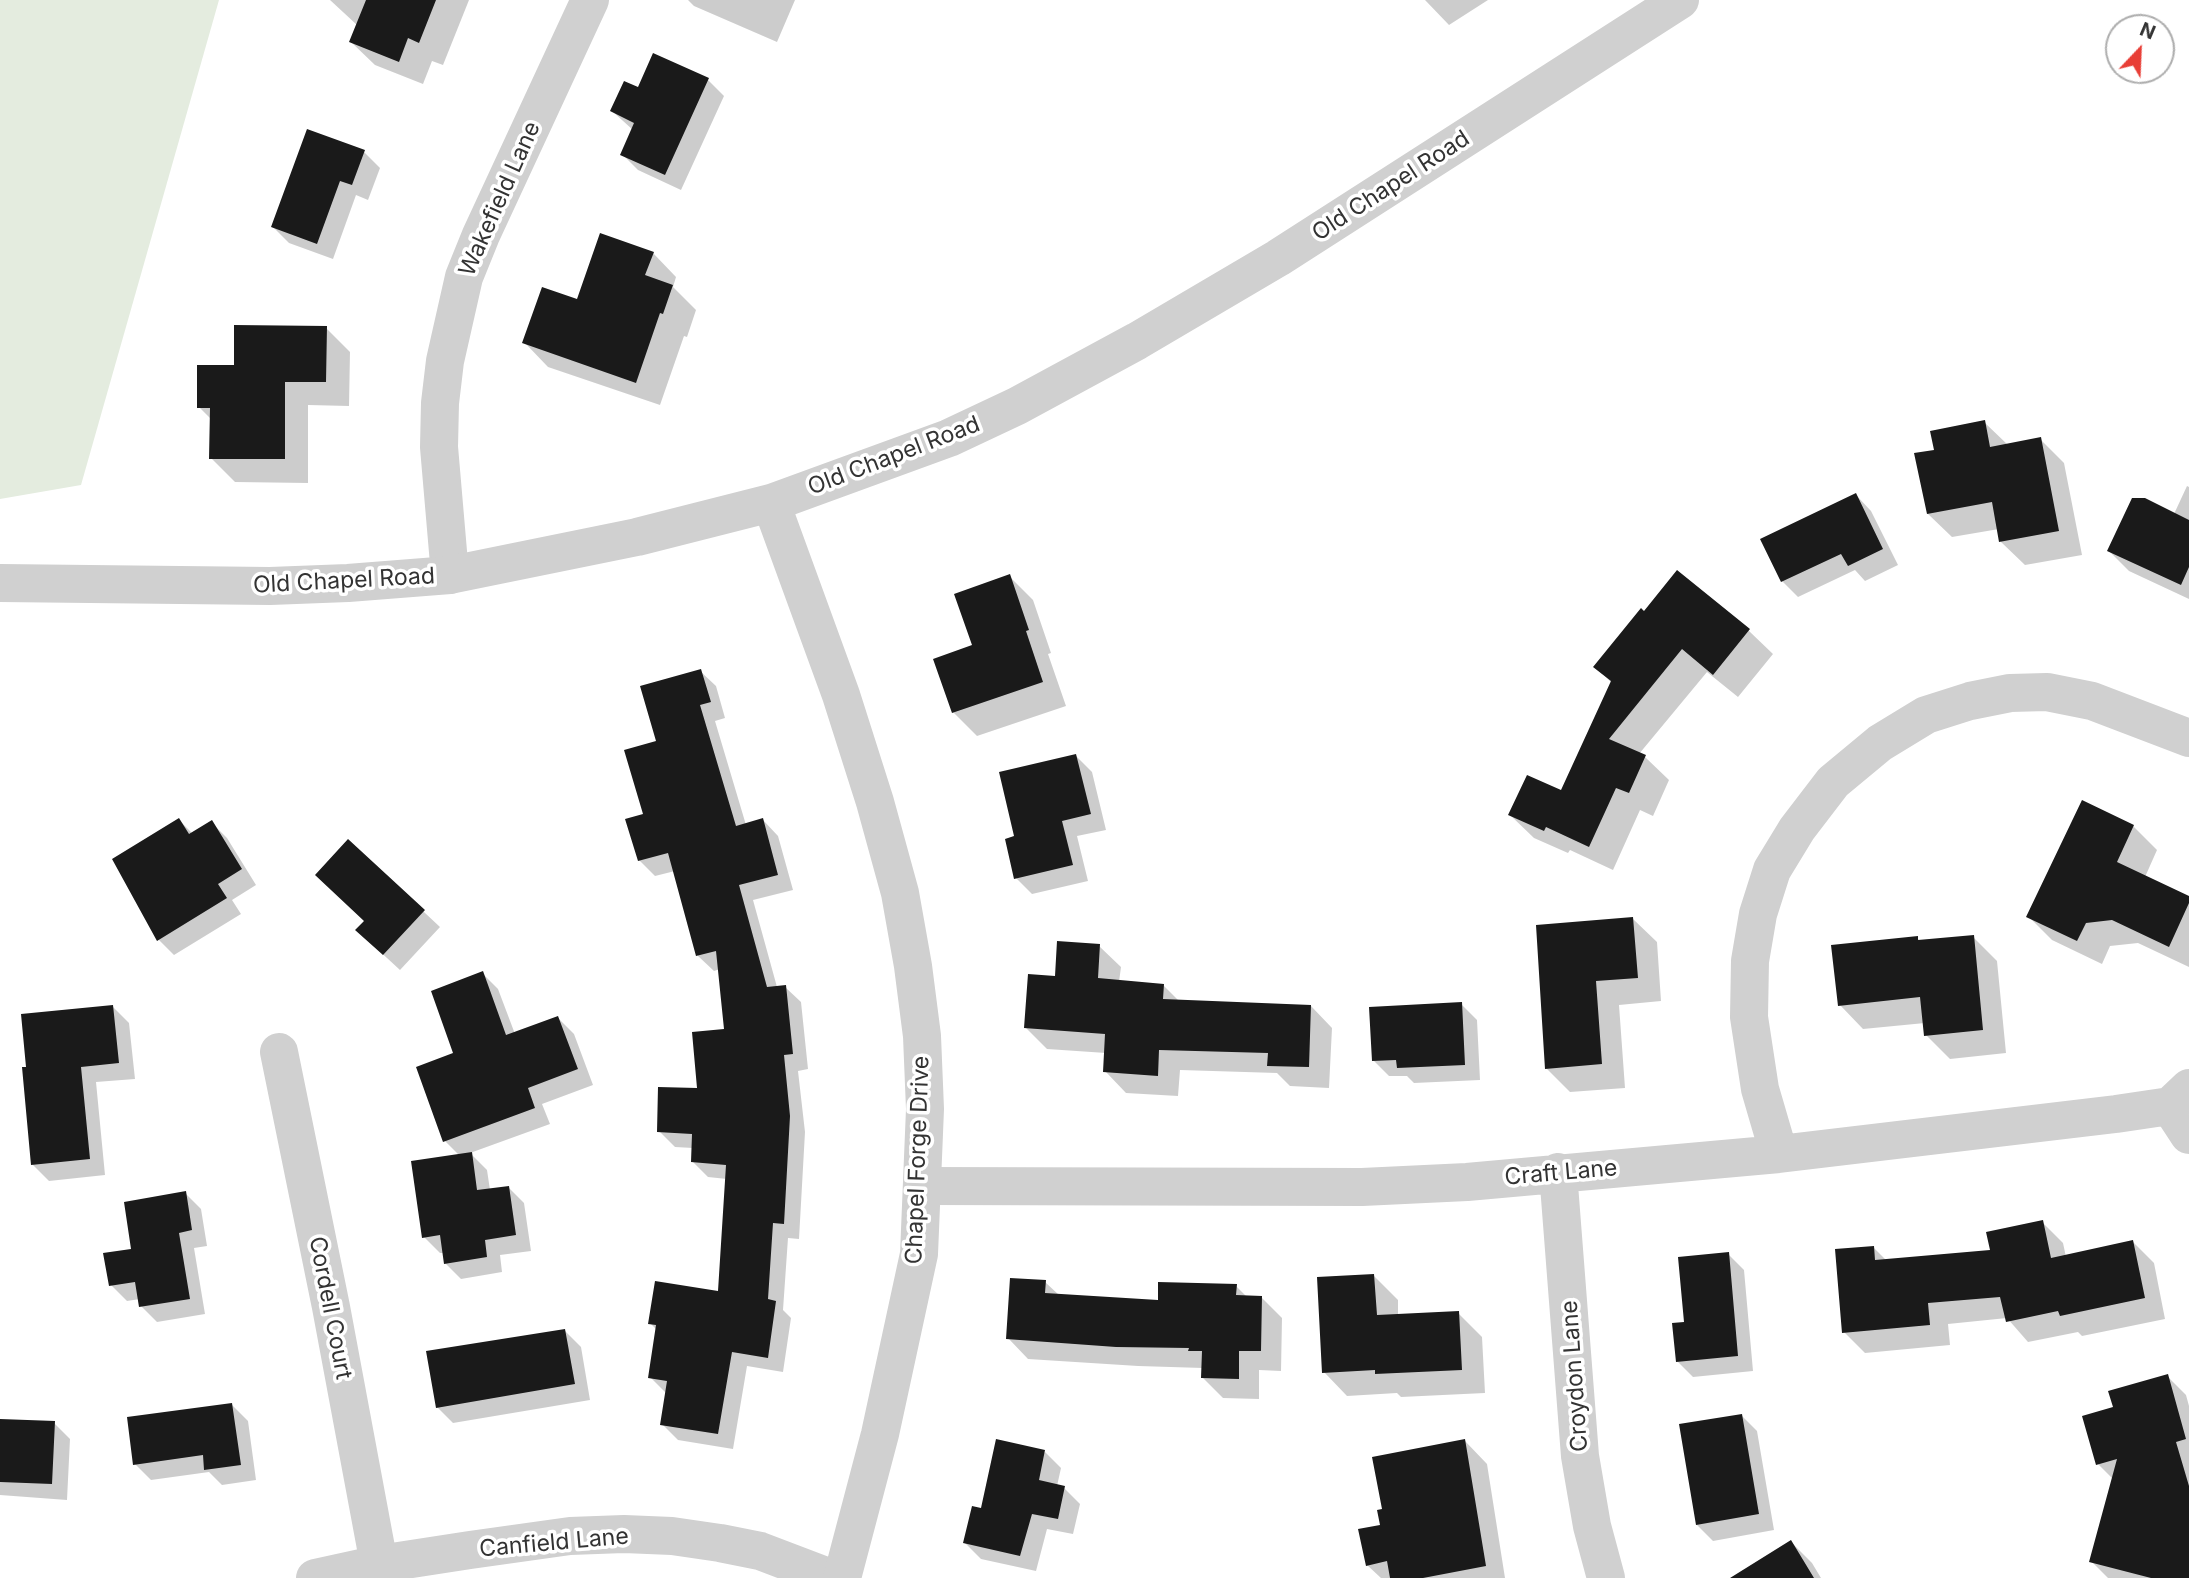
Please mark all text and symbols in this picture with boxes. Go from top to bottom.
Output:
north arrow [2105,14,2175,84]
text: N [2136,18,2159,44]
street label: Wakefield Lane [454,117,546,281]
street label: Old Chapel Road [1307,125,1475,247]
street label: Old Chapel Road [804,410,984,502]
street label: Old Chapel Road [252,562,436,600]
street label: Chapel Forge Drive [901,1055,935,1265]
street label: Craft Lane [1504,1154,1618,1192]
street label: Cordell Court [303,1234,357,1382]
street label: Croydon Lane [1556,1299,1594,1453]
street label: Canfield Lane [478,1523,630,1563]

